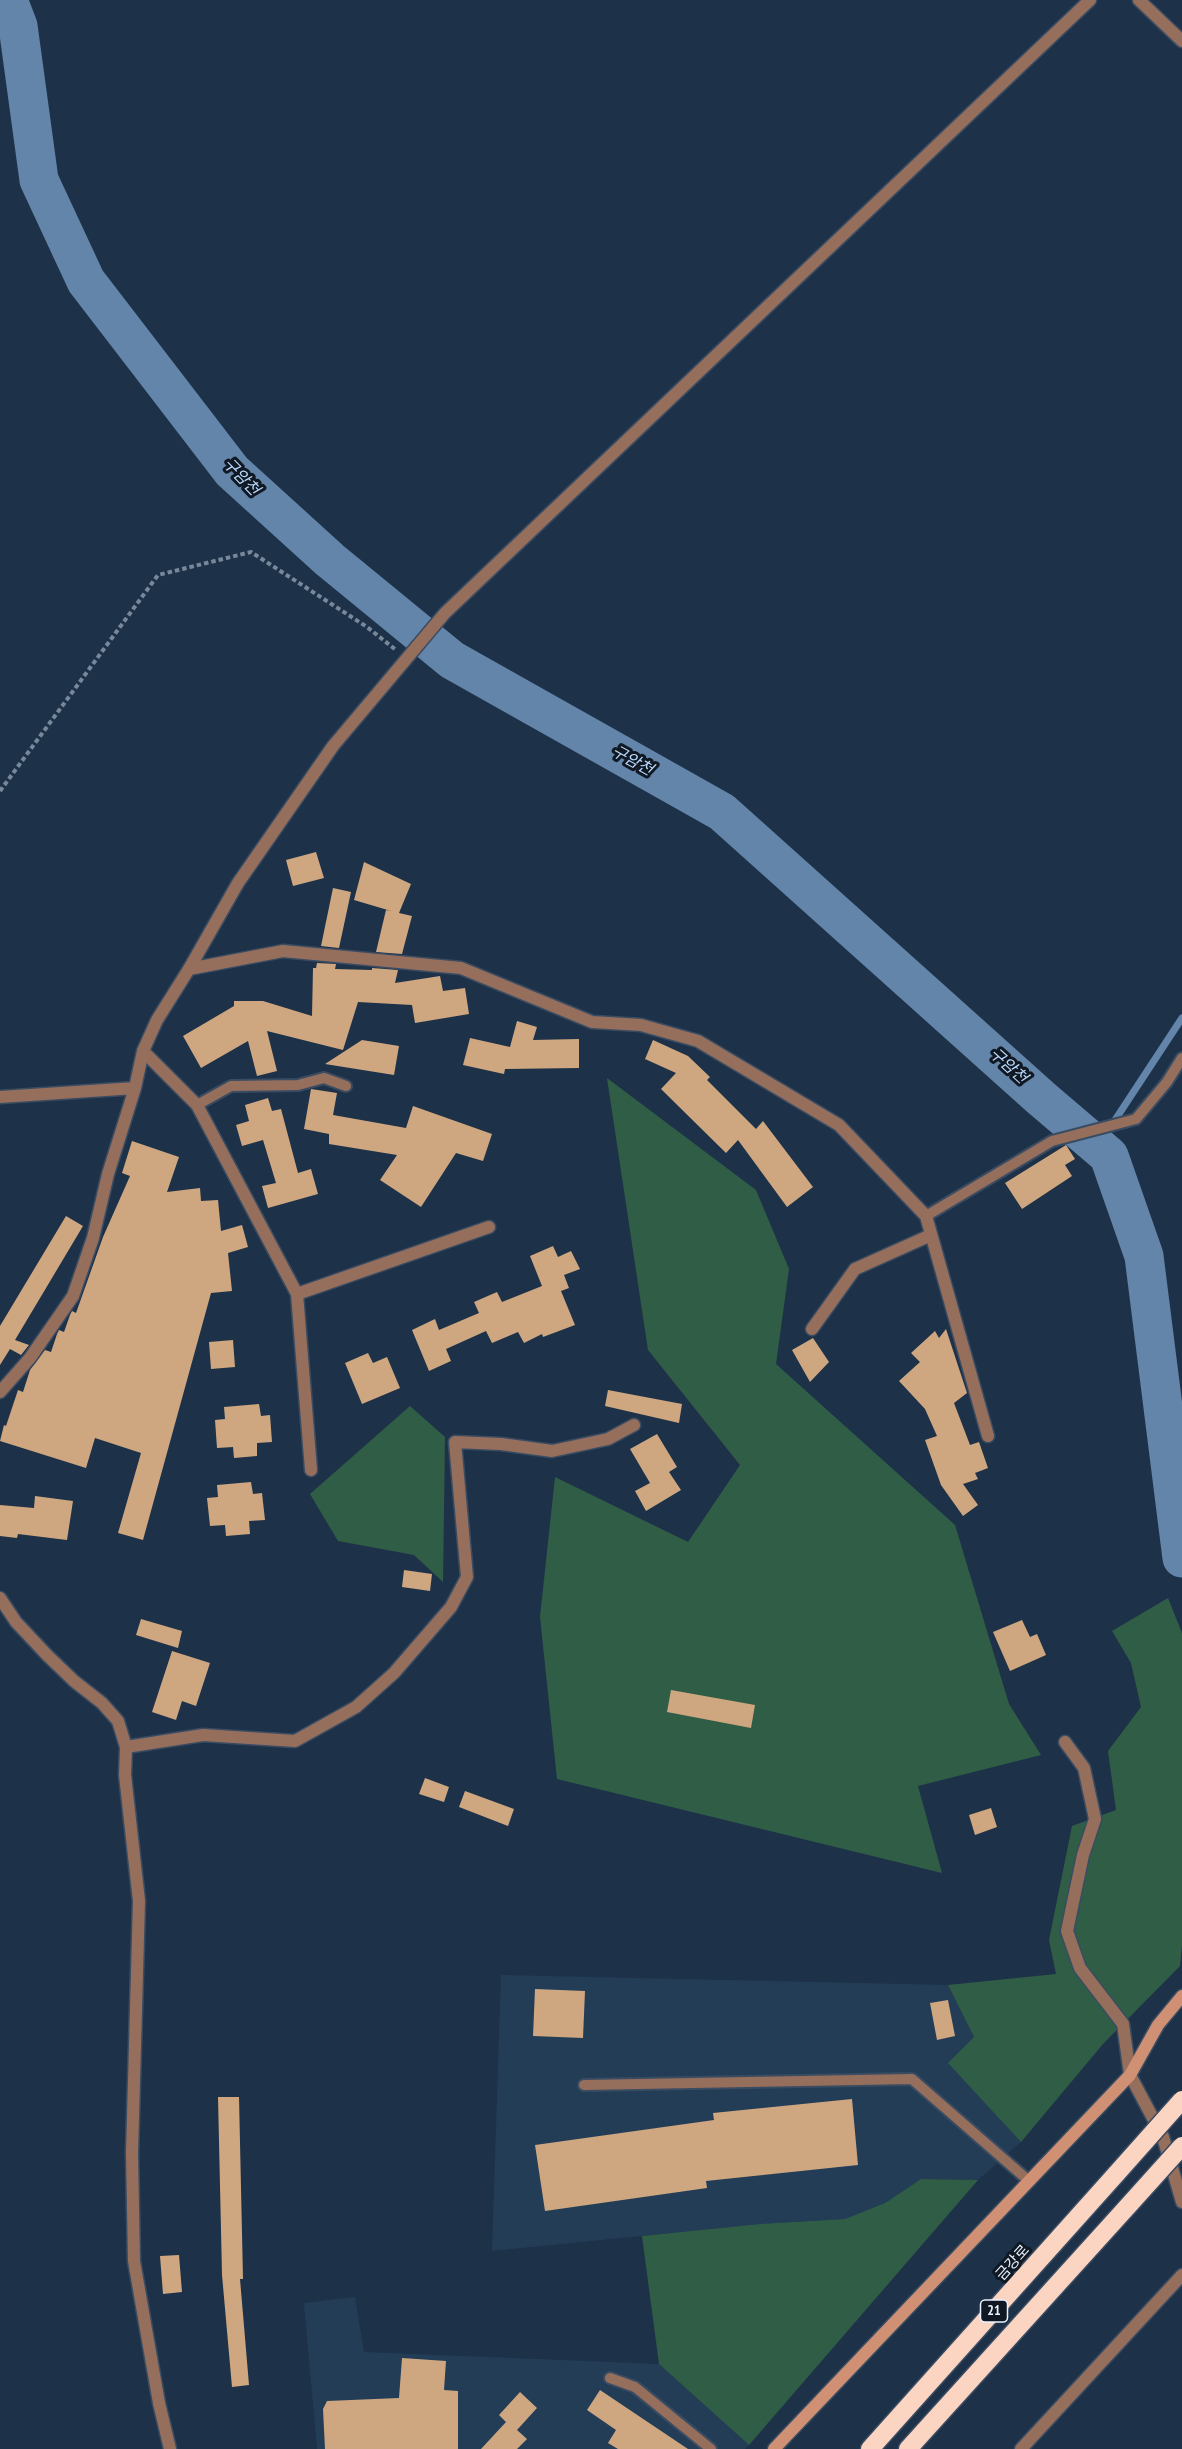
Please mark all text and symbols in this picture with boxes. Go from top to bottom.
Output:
water label: 구암천 [219,454,263,500]
water label: 구암천 [608,742,656,780]
water label: 구암천 [985,1044,1031,1088]
street label: 금강로 [992,2242,1034,2284]
road number: 21 [980,2300,1008,2322]

